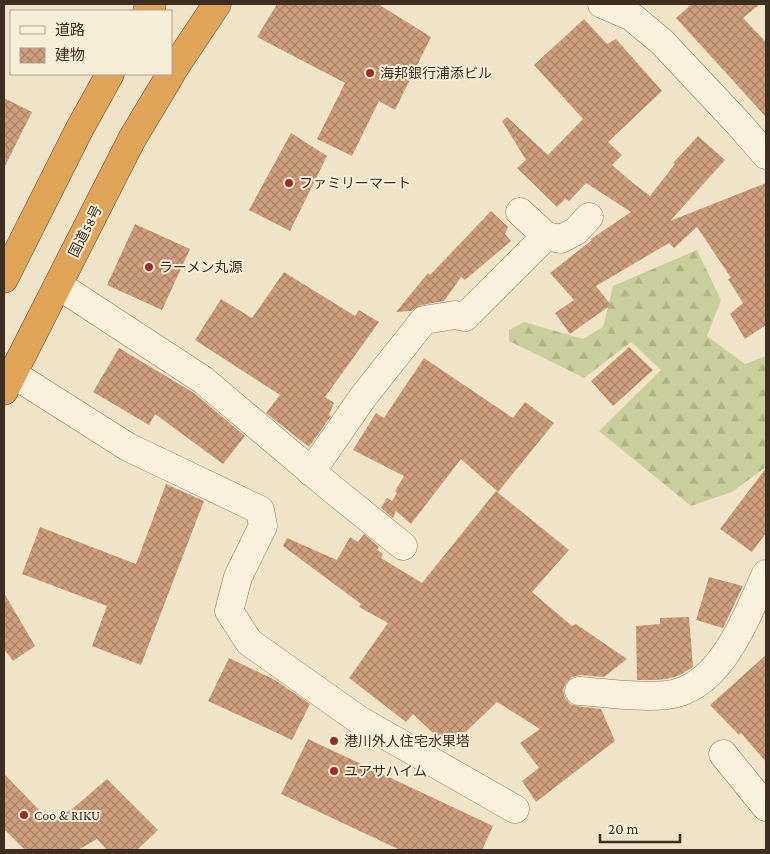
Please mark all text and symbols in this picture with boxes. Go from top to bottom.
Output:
legend [10,10,172,75]
text: 道路 [55,22,85,38]
text: 建物 [55,47,85,63]
place label: 海邦銀行浦添ビル [380,65,492,81]
marker: 海邦銀行浦添ビル [364,67,376,79]
place label: ファミリーマート [299,175,411,191]
marker: ファミリーマート [283,177,295,189]
street label: 国道58号 [65,202,105,260]
place label: ラーメン丸源 [159,259,242,275]
marker: ラーメン丸源 [143,261,155,273]
place label: 港川外人住宅水果塔 [344,733,470,749]
marker: 港川外人住宅水果塔 [328,735,340,747]
place label: ユアサハイム [344,763,427,779]
marker: ユアサハイム [328,765,340,777]
place label: Coo & RIKU [34,807,100,823]
marker: Coo & RIKU [18,809,30,821]
scale bar [600,812,680,844]
text: 20 m [608,821,639,837]

